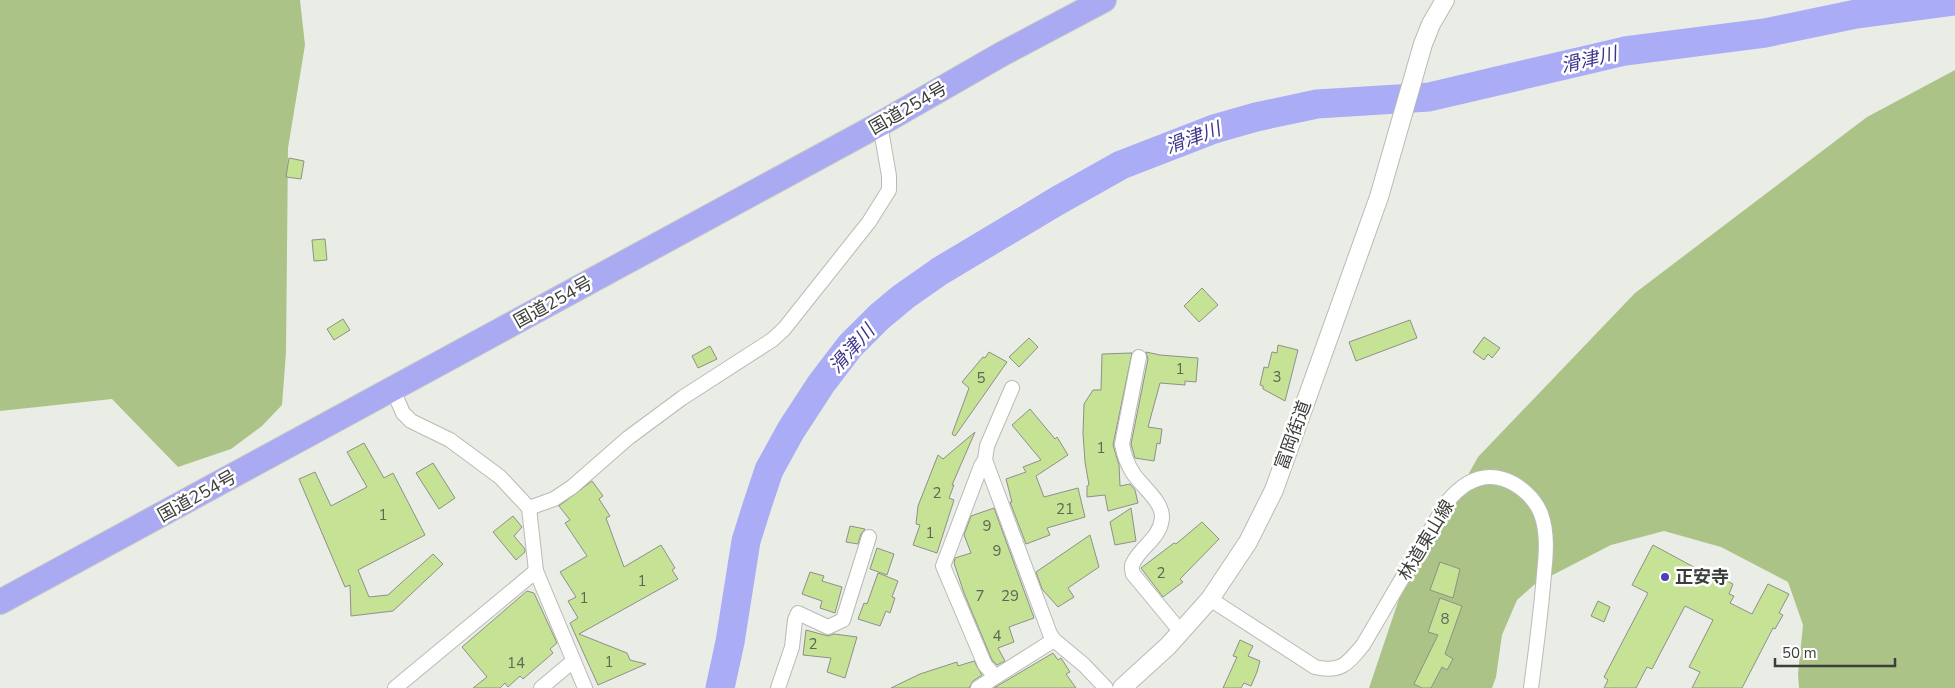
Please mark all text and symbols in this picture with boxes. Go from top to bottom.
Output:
water label: 滑津川 [1558,40,1622,79]
street label: 国道254号 [865,76,951,140]
water label: 滑津川 [1162,115,1226,160]
street label: 国道254号 [509,271,597,333]
water label: 滑津川 [823,318,882,379]
house number: 1 [1175,359,1185,379]
house number: 3 [1272,367,1282,387]
house number: 5 [976,368,986,388]
street label: 富岡街道 [1269,397,1317,473]
house number: 1 [1096,438,1106,458]
street label: 国道254号 [153,465,241,527]
house number: 2 [932,483,942,503]
street label: 林道東山線 [1393,495,1459,585]
house number: 21 [1056,499,1074,519]
house number: 1 [378,505,388,525]
house number: 9 [982,516,992,536]
house number: 1 [925,523,935,543]
house number: 9 [992,541,1002,561]
house number: 2 [1156,563,1166,583]
place label: 正安寺 [1675,565,1729,589]
house number: 1 [637,571,647,591]
marker: 正安寺 [1659,571,1671,583]
house number: 7 [975,586,985,606]
house number: 29 [1001,586,1019,606]
house number: 1 [579,588,589,608]
house number: 8 [1440,609,1450,629]
house number: 4 [992,626,1002,646]
house number: 2 [808,634,818,654]
scale bar [1775,636,1895,668]
text: 50 m [1782,643,1817,663]
house number: 1 [604,652,614,672]
house number: 14 [507,653,525,673]

